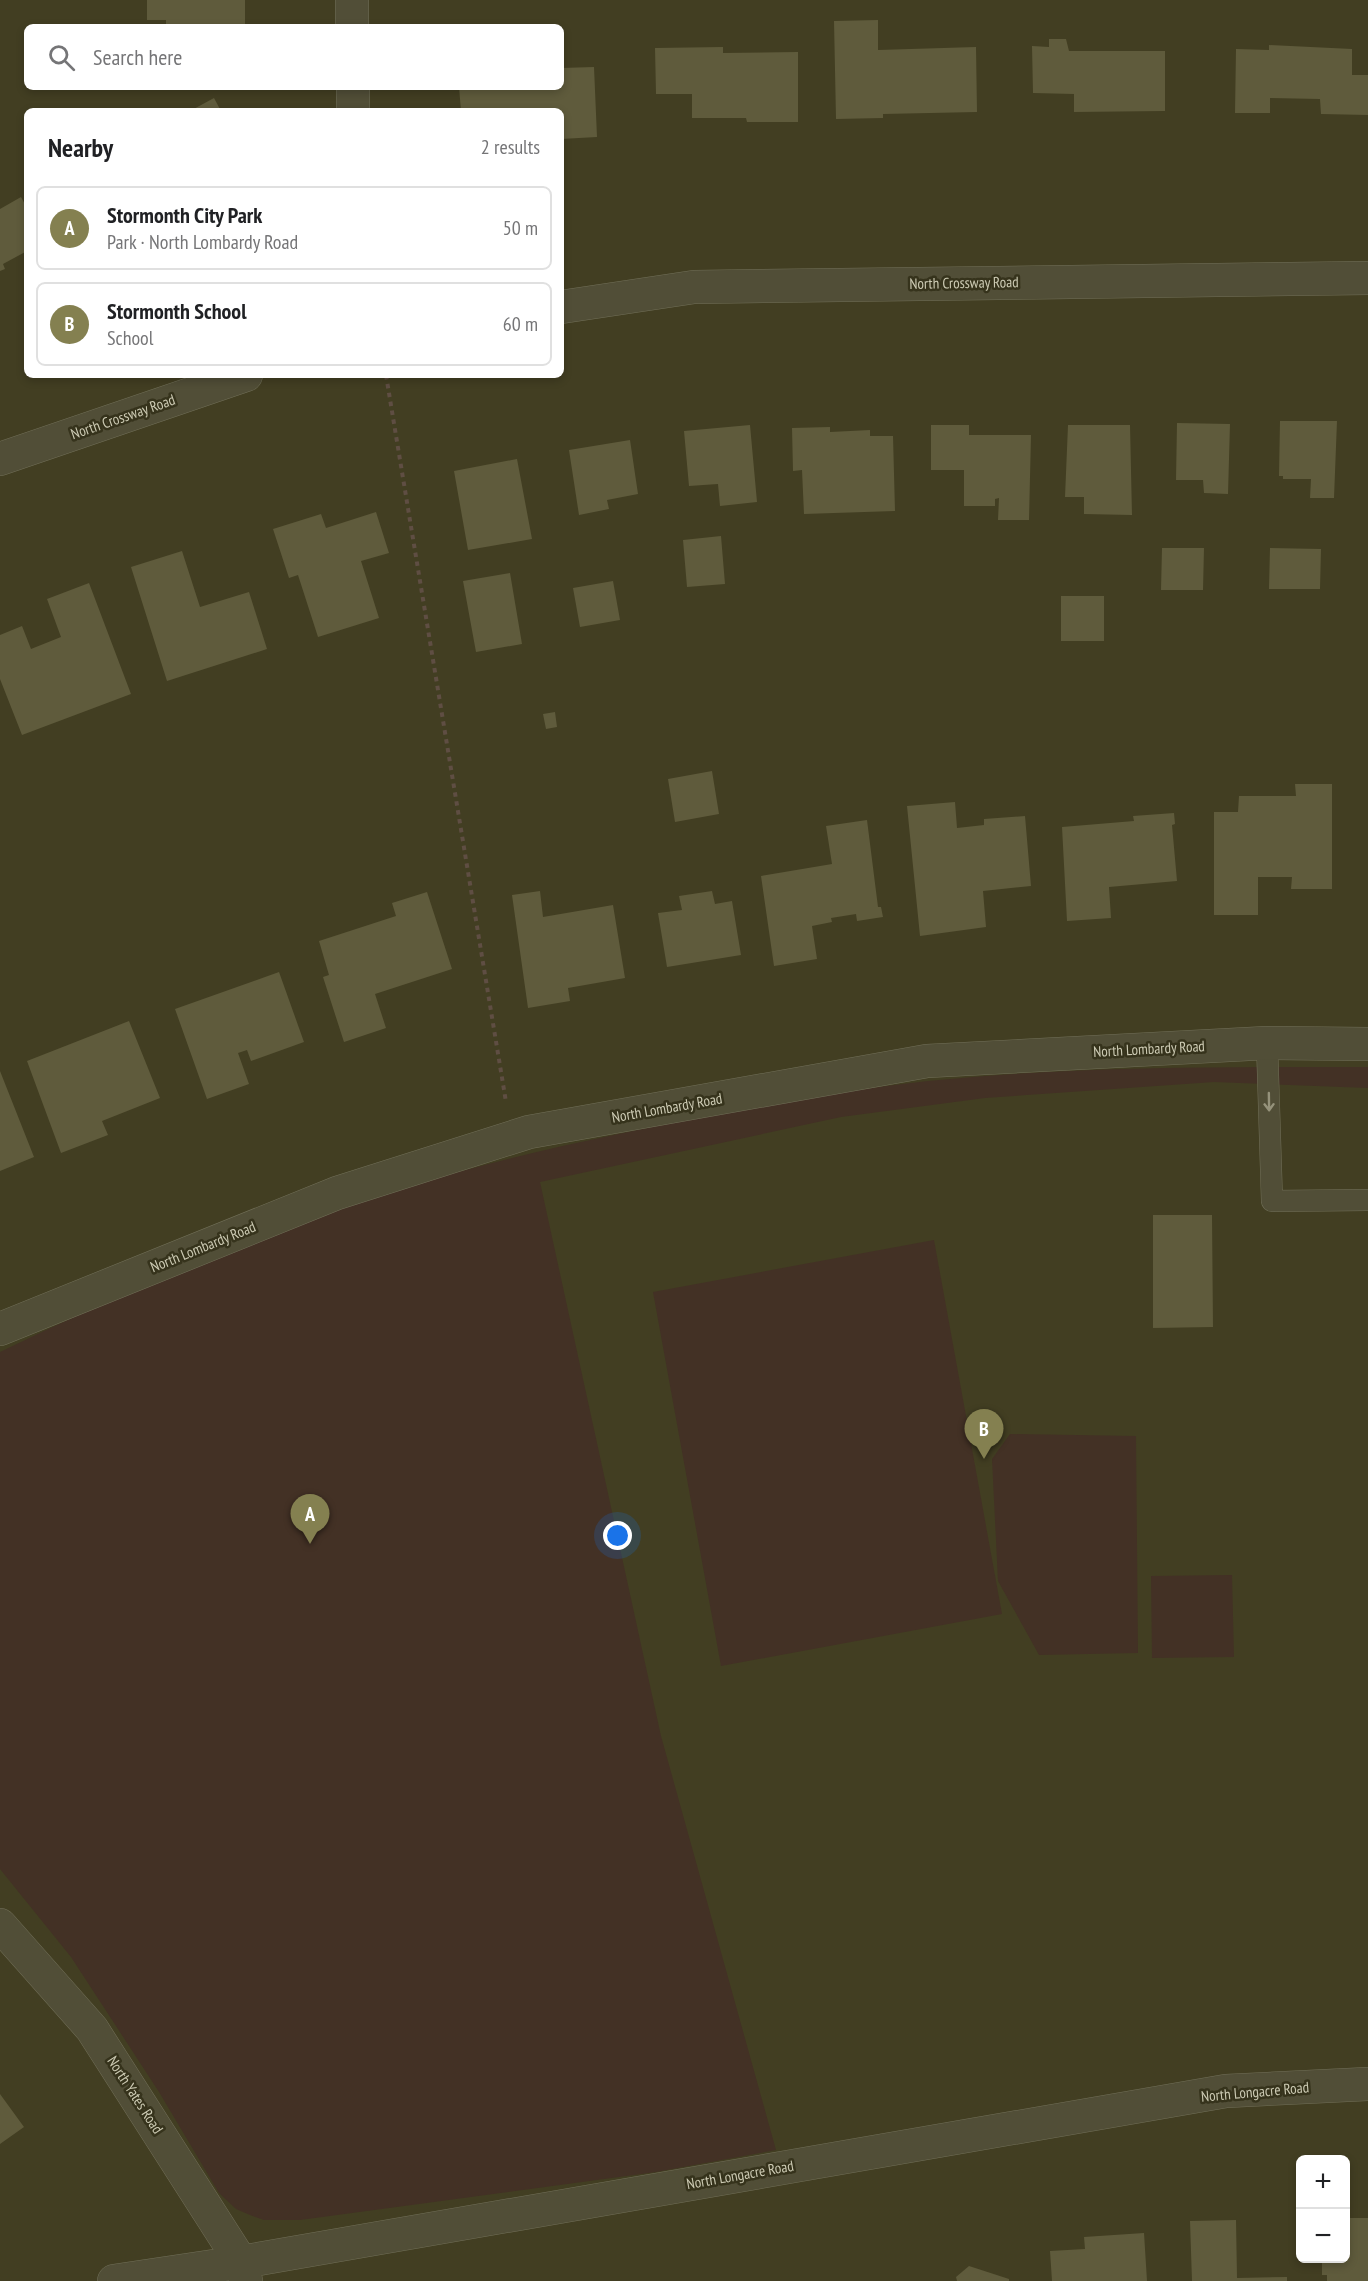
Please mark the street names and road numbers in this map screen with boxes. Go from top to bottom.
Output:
street label: North Crossway Road [909,272,1019,293]
street label: North Crossway Road [68,390,178,443]
street label: North Lombardy Road [1093,1036,1205,1061]
street label: North Lombardy Road [610,1088,724,1127]
street label: North Lombardy Road [147,1217,258,1276]
street label: North Yates Road [103,2052,168,2137]
street label: North Longacre Road [1200,2077,1310,2106]
street label: North Longacre Road [685,2156,795,2193]

